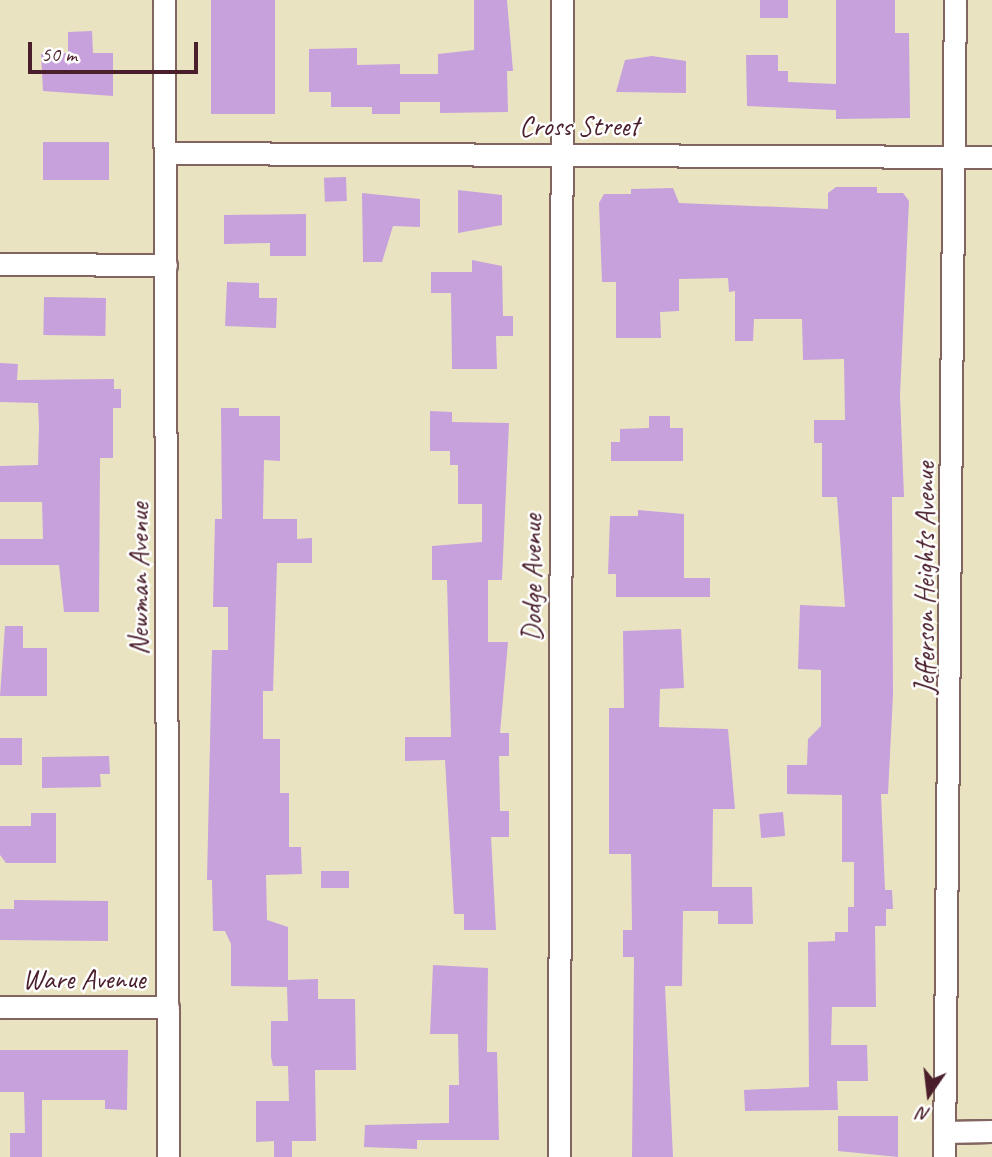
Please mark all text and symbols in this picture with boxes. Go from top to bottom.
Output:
scale bar [32,28,201,72]
text: 50 m [41,41,77,67]
street label: Cross Street [519,109,639,143]
street label: Jefferson Heights Avenue [908,462,942,694]
street label: Newman Avenue [122,503,156,655]
street label: Dodge Avenue [515,514,549,642]
street label: Ware Avenue [23,962,145,996]
north arrow [894,1059,964,1129]
text: N [915,1101,933,1127]

